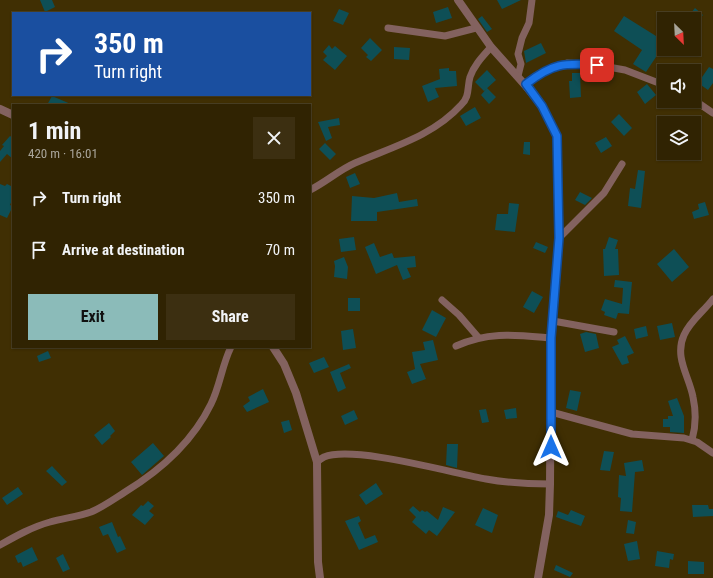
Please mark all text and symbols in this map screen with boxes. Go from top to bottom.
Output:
north arrow [657,12,701,56]
map controls [657,12,701,160]
text: 350 m [94,27,164,60]
icon: right [28,28,80,80]
pin [580,48,614,82]
icon: arrive [586,54,608,76]
text: Turn right [94,61,162,82]
button: sound [657,64,701,108]
button: layers [657,116,701,160]
text: 1 min [28,117,81,145]
button: close [253,117,295,159]
text: 420 m · 16:01 [28,146,98,161]
icon: right [28,187,50,209]
text: Turn right [62,189,121,207]
text: 350 m [258,189,295,207]
icon: arrive [28,239,50,261]
text: Arrive at destination [62,241,185,259]
text: 70 m [265,241,295,259]
button: Exit [28,294,158,340]
button: Share [166,294,295,340]
position arrow [530,426,572,468]

